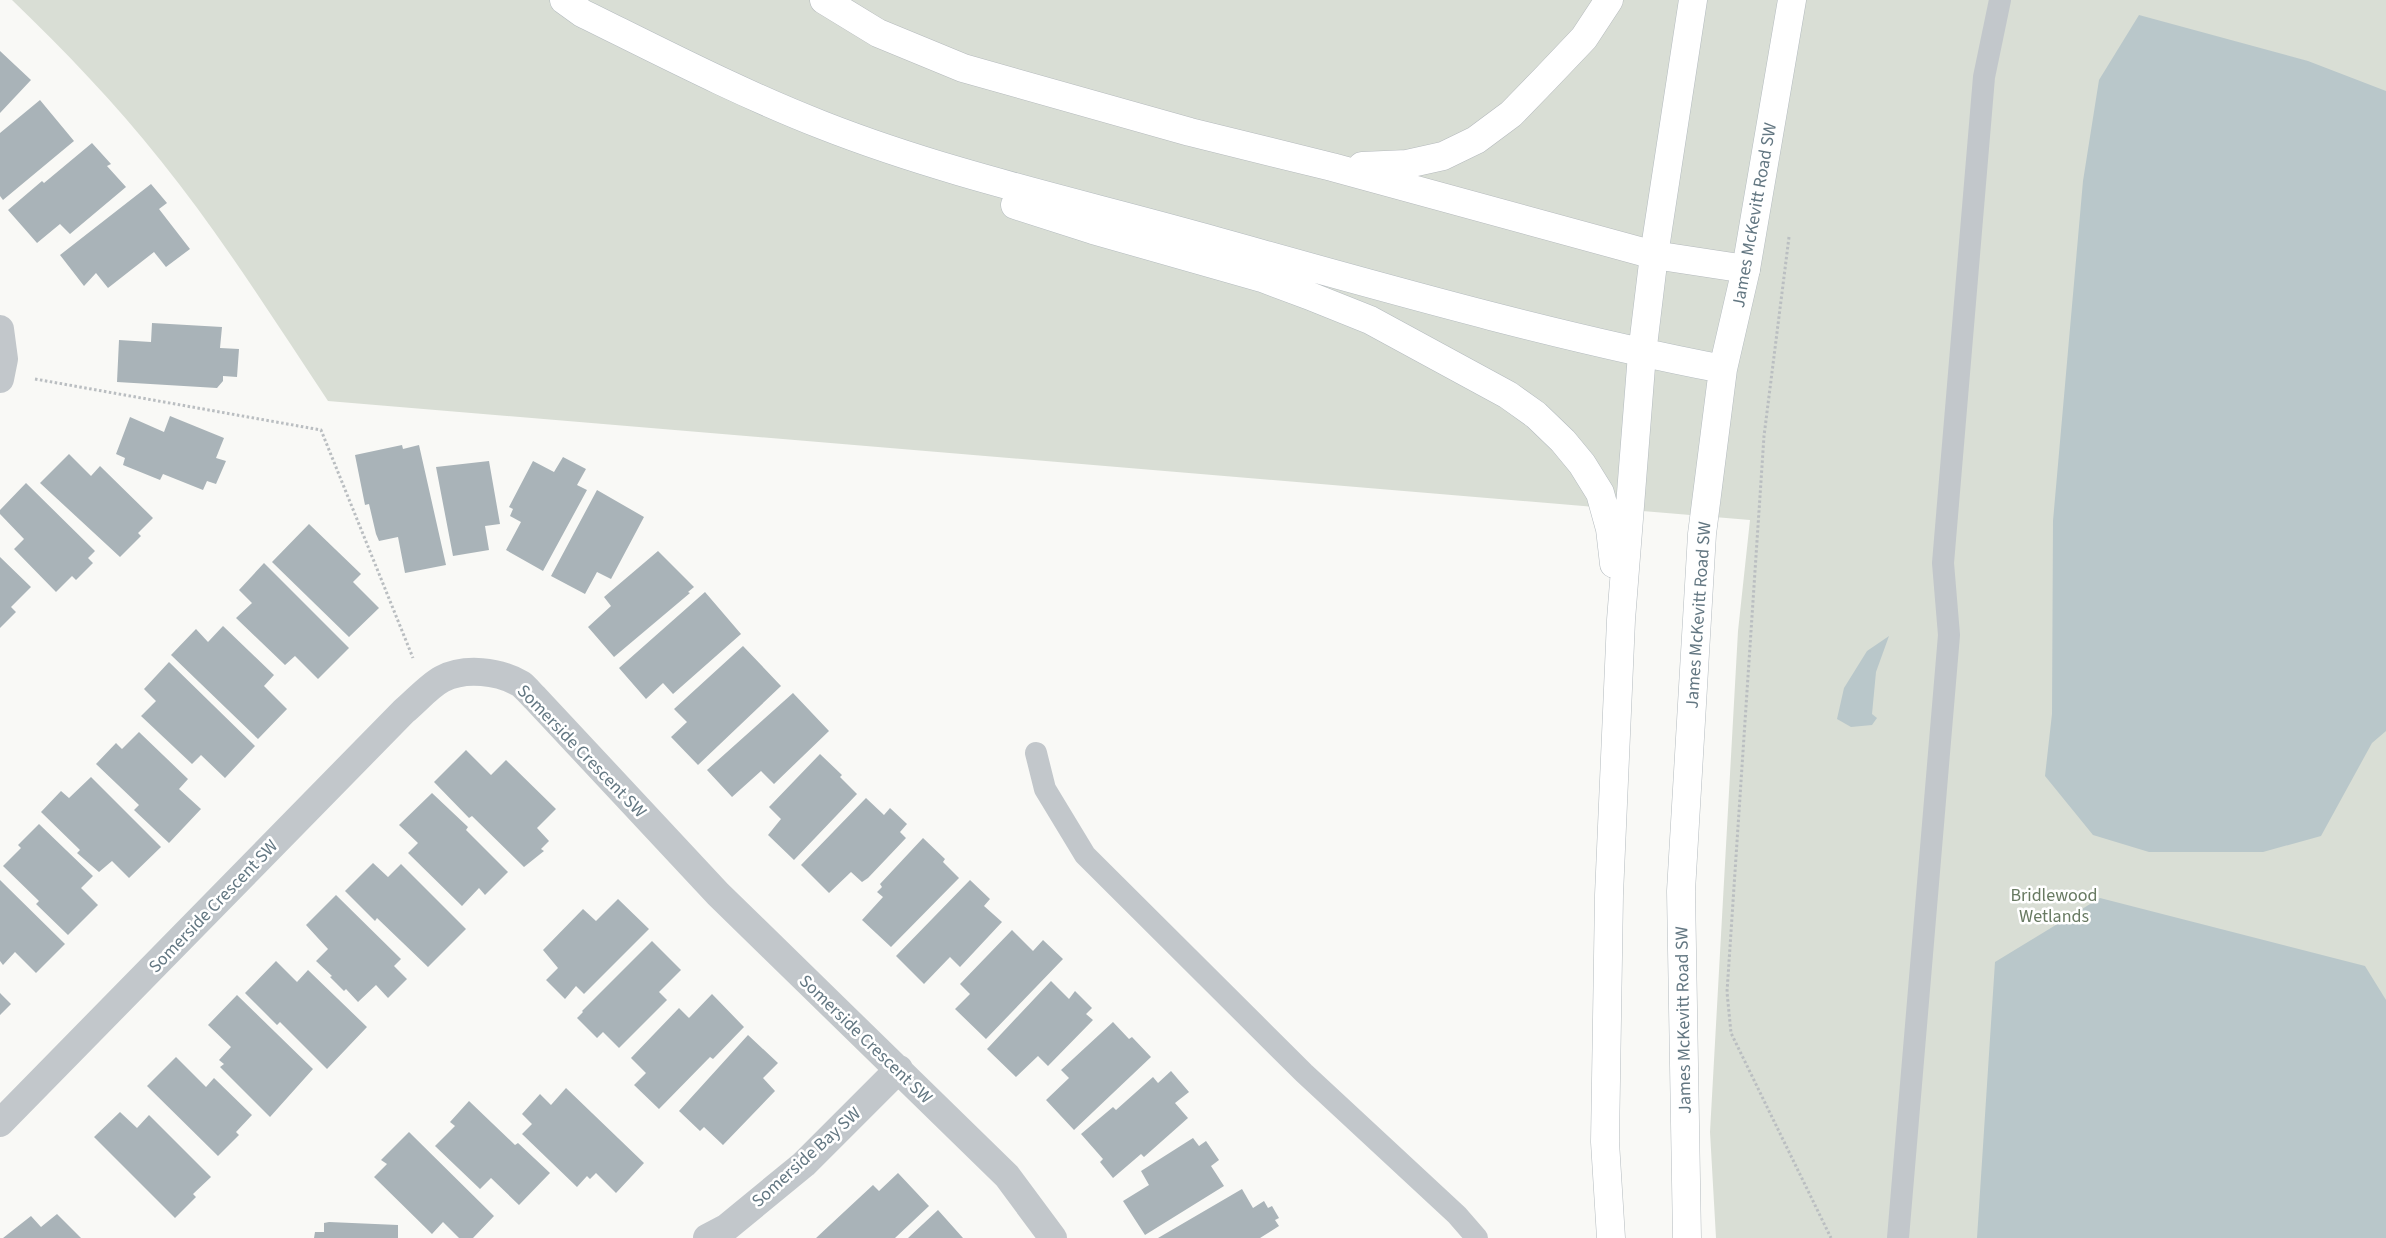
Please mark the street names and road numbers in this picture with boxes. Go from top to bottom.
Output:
street label: James McKevitt Road SW [1726,121,1783,310]
street label: James McKevitt Road SW [1679,521,1718,709]
street label: Somerside Crescent SW [511,679,652,824]
street label: Somerside Crescent SW [143,834,284,979]
street label: James McKevitt Road SW [1669,926,1698,1114]
street label: Somerside Crescent SW [793,969,938,1110]
street label: Somerside Bay SW [746,1101,866,1213]

